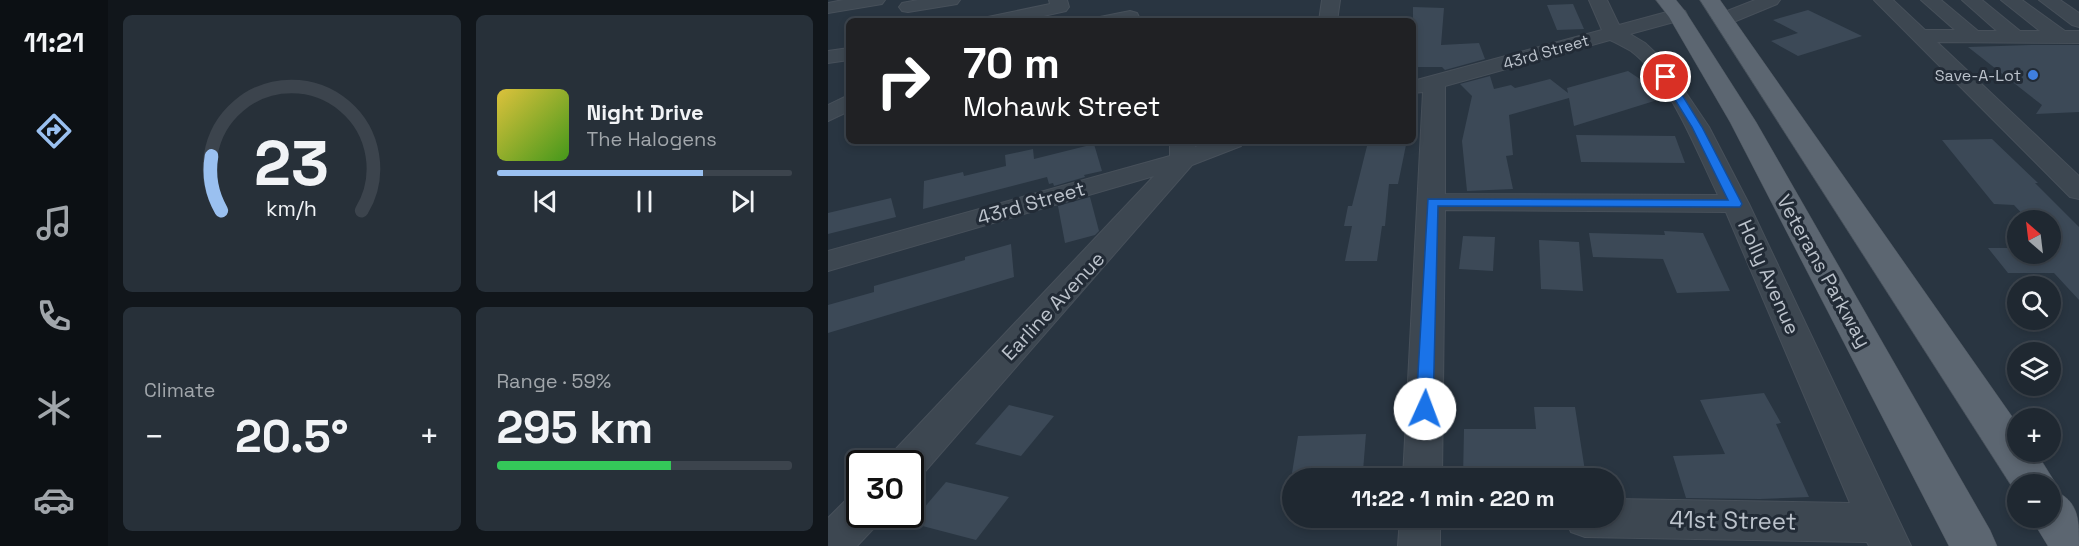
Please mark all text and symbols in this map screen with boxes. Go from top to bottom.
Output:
text: 11:21 [24,25,84,60]
street label: 43rd Street [1500,30,1592,74]
text: 70 m [963,37,1060,90]
icon: right [864,42,942,120]
pin [1640,51,1691,102]
icon: arrive [1649,60,1682,93]
place label: Save-A-Lot [1935,65,2021,86]
marker: Save-A-Lot [2026,68,2040,82]
text: Mohawk Street [963,89,1160,124]
text: Night Drive [587,98,704,126]
icon: directions [33,110,75,152]
text: 23 [254,124,329,203]
text: The Halogens [587,126,717,152]
street label: 43rd Street [974,175,1088,231]
icon: previous [529,185,562,218]
icon: pause [628,185,661,218]
icon: next [726,185,759,218]
street label: Veterans Parkway [1771,190,1877,352]
text: km/h [266,195,317,222]
icon: music [33,202,75,244]
north arrow [2007,210,2061,264]
map controls [2007,210,2061,528]
street label: Holly Avenue [1732,216,1806,338]
street label: Earline Avenue [996,246,1110,366]
button: search [2007,276,2061,330]
icon: phone [33,295,75,337]
button: layers [2007,342,2061,396]
text: Range · 59% [497,368,611,394]
text: Climate [144,377,215,403]
position arrow [1393,377,1457,441]
icon: climate [33,387,75,429]
text: 295 km [497,399,653,456]
text: 20.5° [235,408,349,465]
button: + [2007,408,2061,462]
text: − [144,416,164,458]
text: + [419,416,440,458]
speed limit sign: 30 [846,450,924,528]
button: − [2007,474,2061,528]
icon: car [33,479,75,521]
text: 11:22 · 1 min · 220 m [1351,484,1555,512]
street label: 41st Street [1669,503,1797,537]

